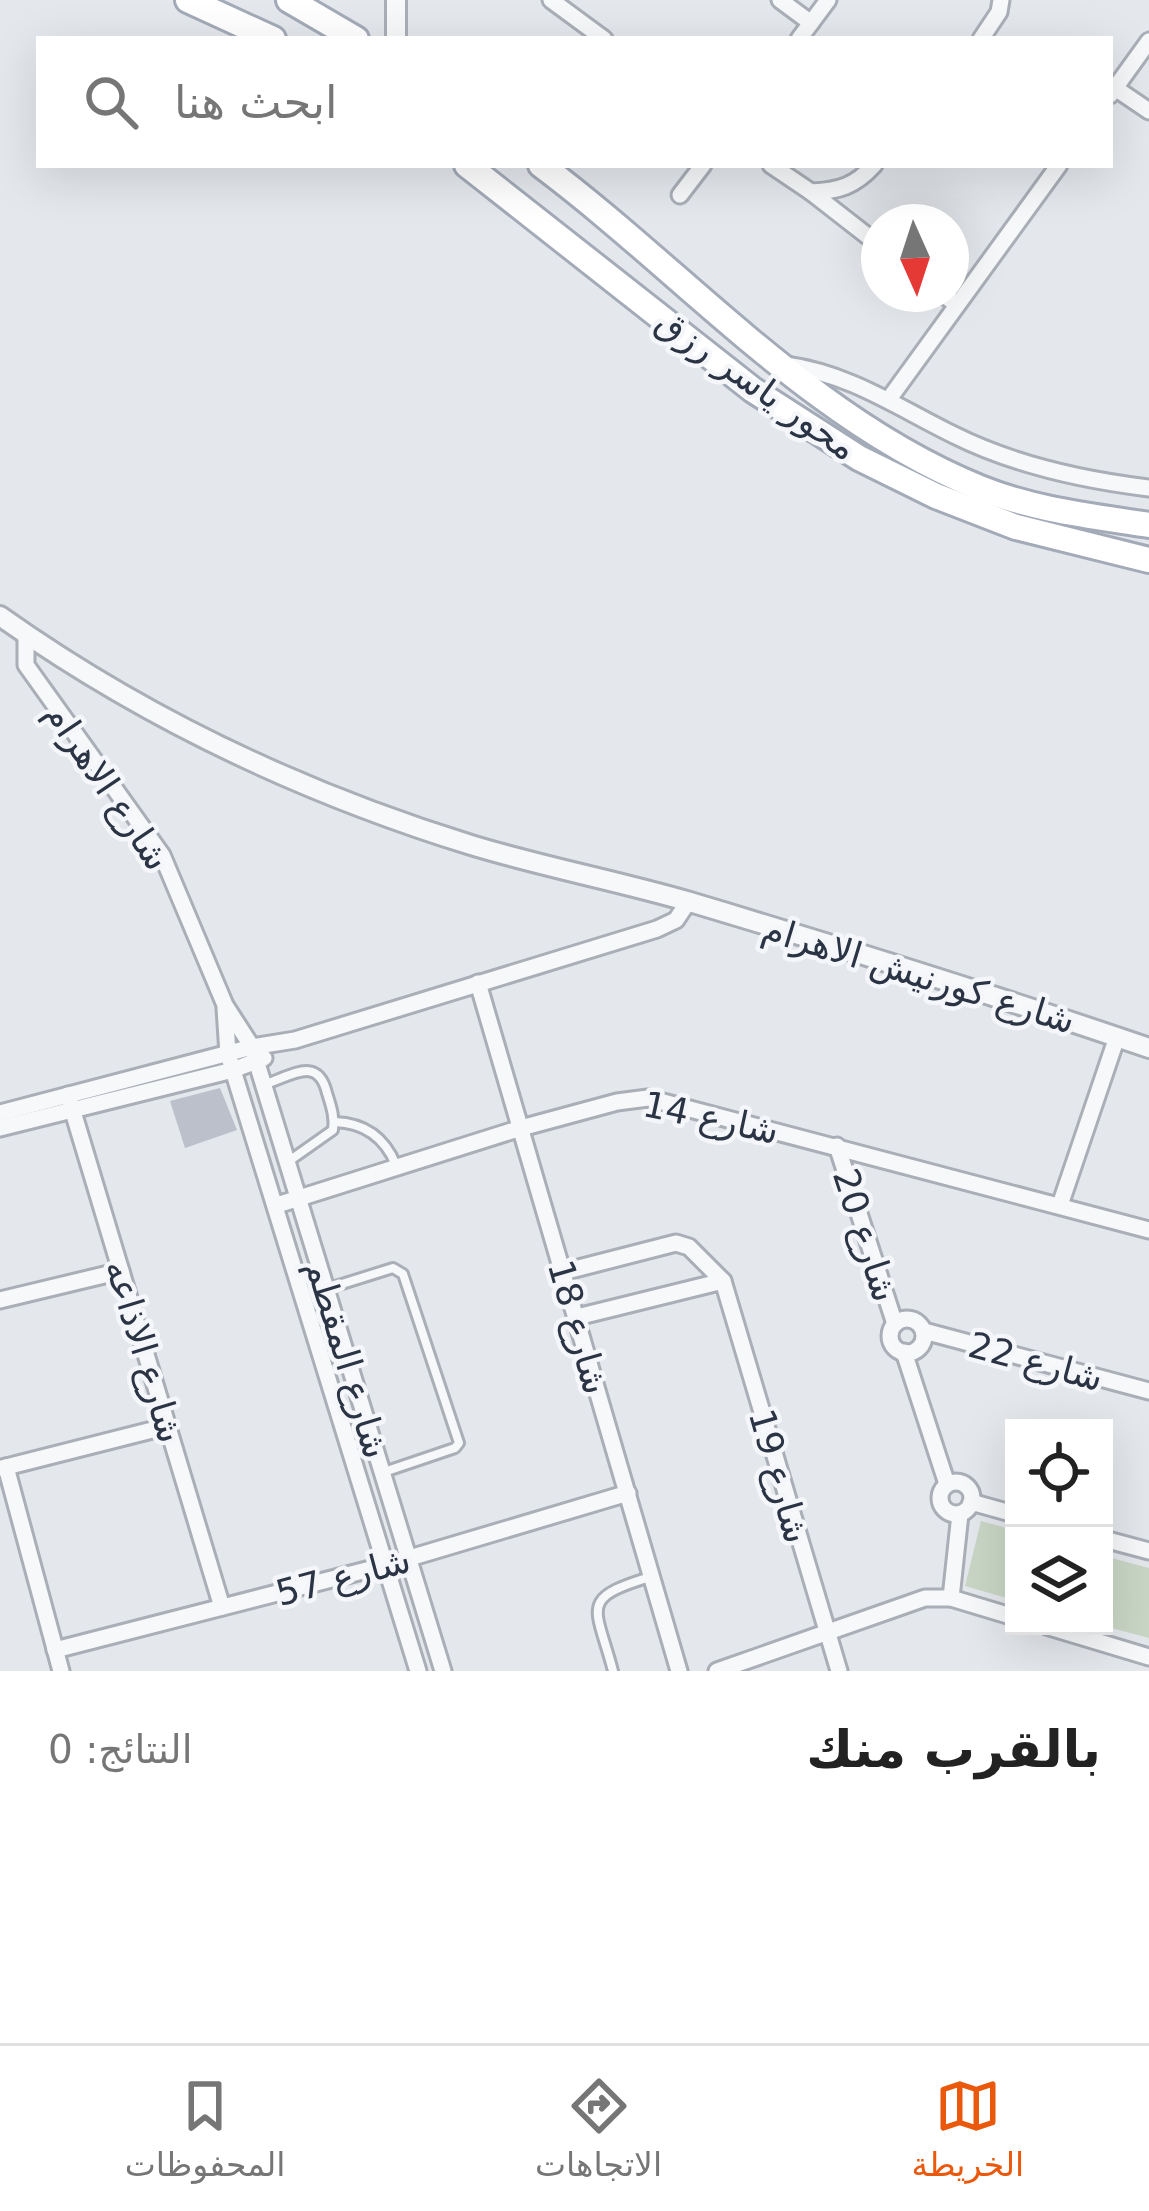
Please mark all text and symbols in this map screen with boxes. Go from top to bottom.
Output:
search box [36,36,1113,168]
icon: search [78,69,144,135]
text: ابحث هنا [174,76,338,129]
north arrow [861,204,969,312]
street label: محور ياسر رزق [648,300,865,469]
street label: شارع الاهرام [36,695,179,878]
street label: شارع كورنيش الاهرام [757,907,1080,1042]
street label: شارع 14 [639,1083,782,1153]
street label: شارع 20 [824,1164,906,1307]
street label: شارع الاذاعه [96,1255,192,1448]
street label: شارع المقطم [297,1255,397,1463]
street label: شارع 18 [539,1256,617,1399]
street label: شارع 22 [964,1324,1107,1400]
street label: شارع 19 [740,1405,818,1548]
map controls [1005,1419,1113,1635]
button: locate [1005,1419,1113,1527]
button: layers [1005,1527,1113,1635]
street label: شارع 57 [272,1539,415,1615]
text: بالقرب منك [806,1720,1101,1779]
text: النتائج: 0 [48,1727,193,1772]
tab: المحفوظات [125,2073,286,2184]
tab: الاتجاهات [535,2073,662,2184]
tab: الخريطة [912,2073,1024,2184]

